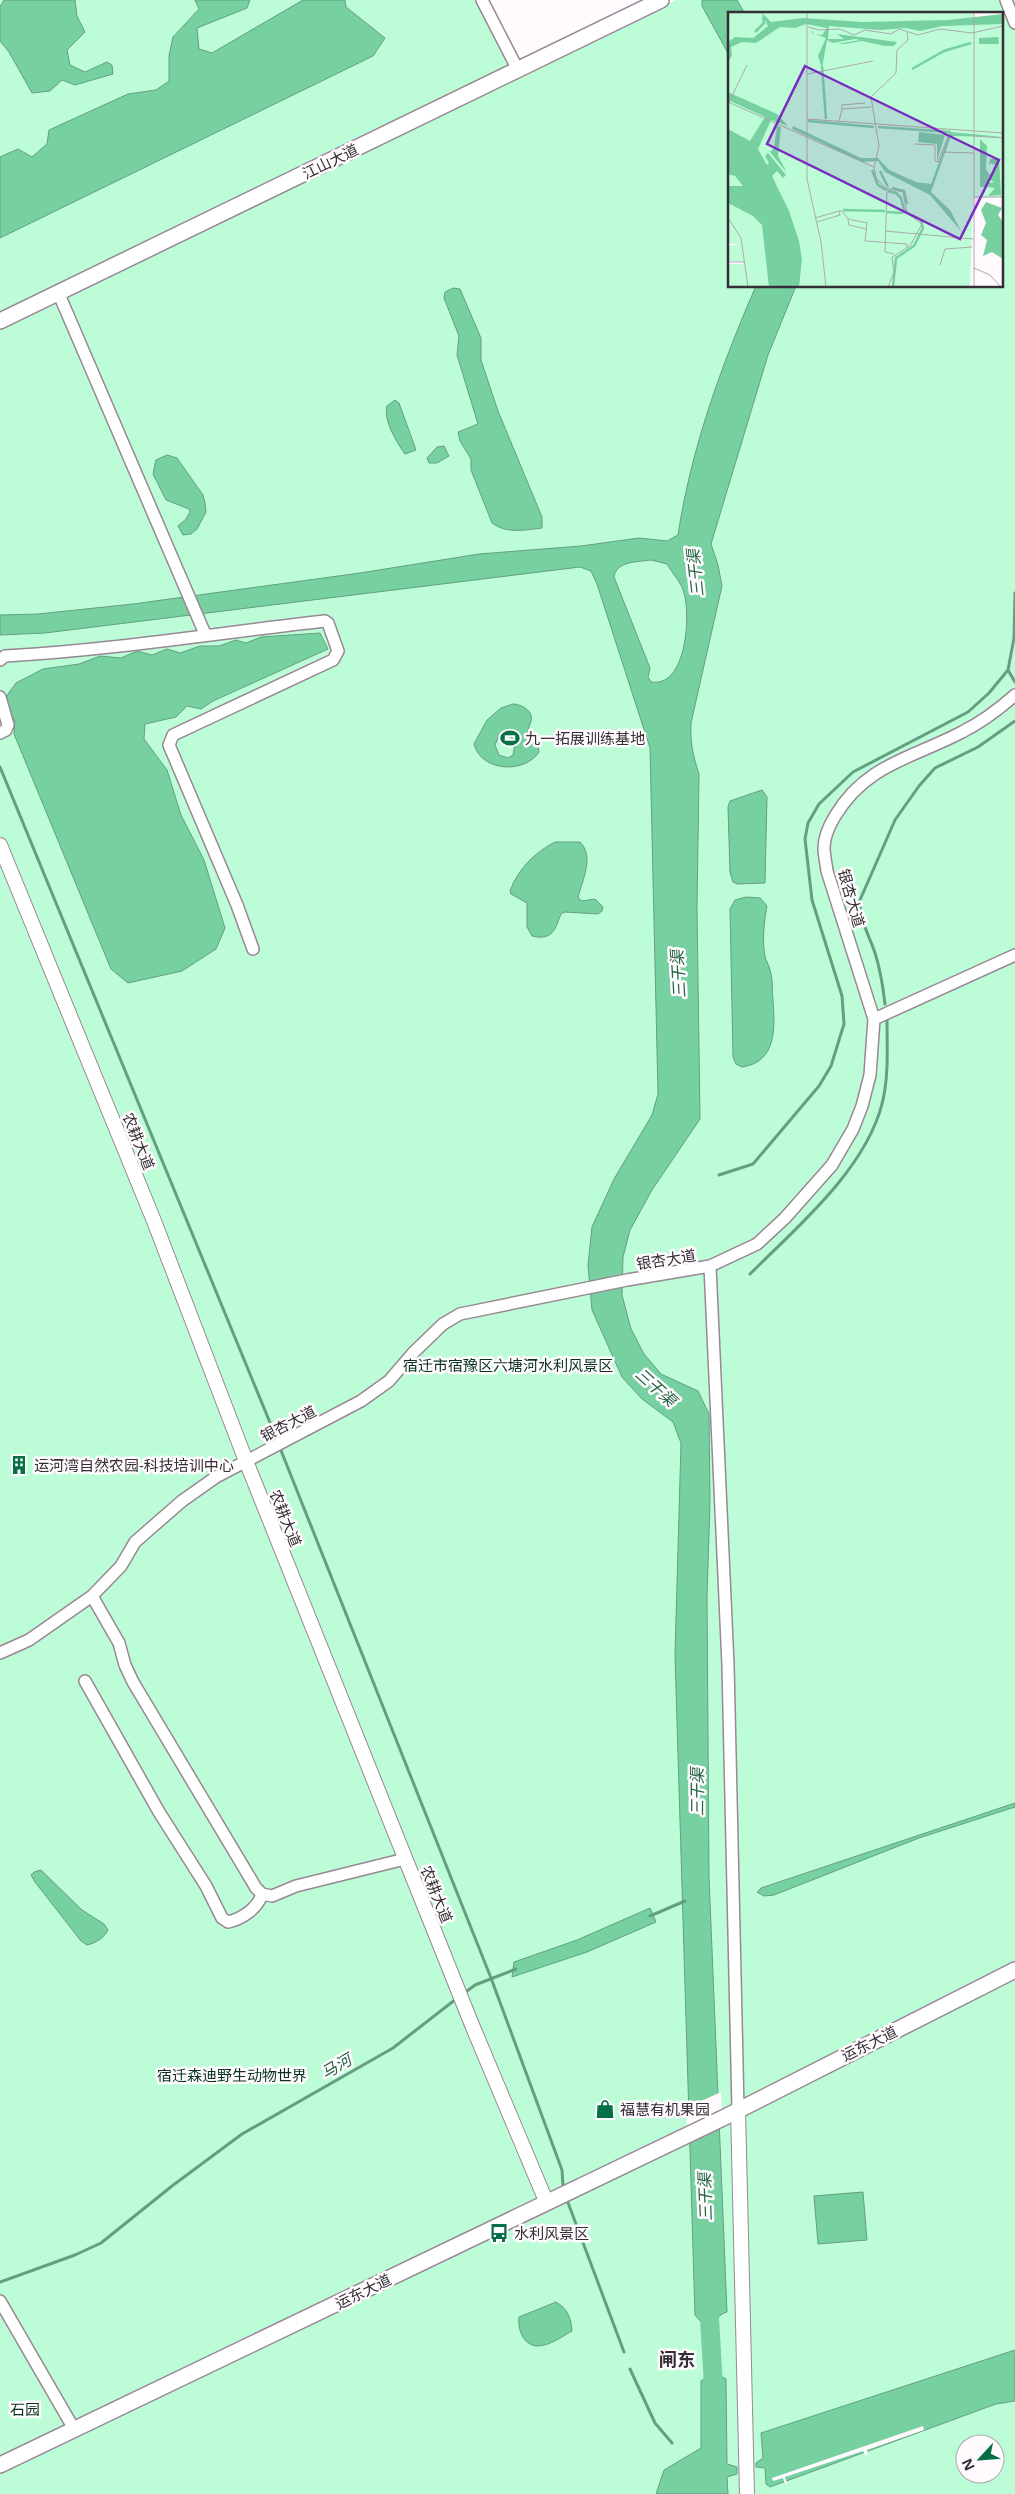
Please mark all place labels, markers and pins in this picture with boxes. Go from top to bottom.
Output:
sports icon: 九一拓展训练基地 [499,727,521,749]
place label: 九一拓展训练基地 [525,728,645,748]
building icon: 运河湾自然农园-科技培训中心 [8,1454,30,1476]
place label: 运河湾自然农园-科技培训中心 [34,1455,234,1475]
shop icon: 福慧有机果园 [594,2098,616,2120]
place label: 福慧有机果园 [620,2099,710,2119]
bus stop icon: 水利风景区 [488,2222,510,2244]
place label: 水利风景区 [514,2223,589,2243]

